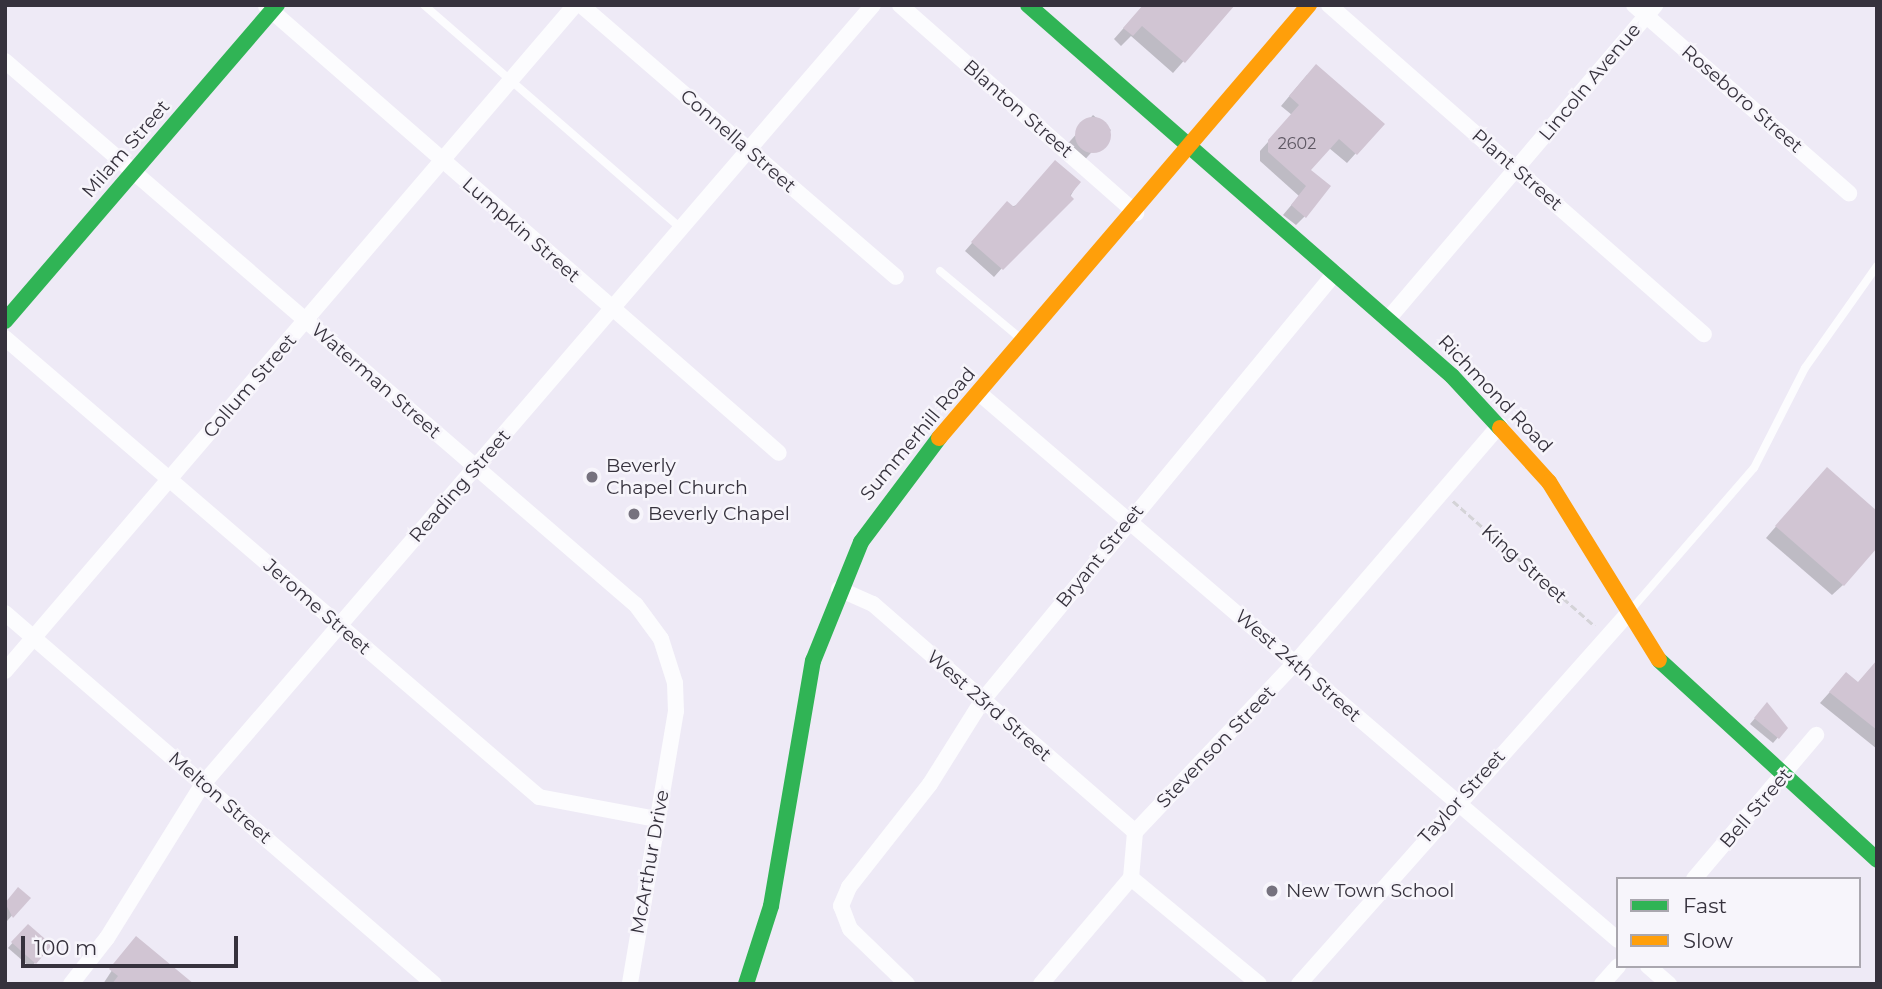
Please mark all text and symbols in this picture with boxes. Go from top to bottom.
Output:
street label: Lincoln Avenue [1534,19,1646,145]
street label: Roseboro Street [1677,40,1807,158]
street label: Blanton Street [958,55,1078,163]
street label: Connella Street [675,85,801,197]
street label: Milam Street [77,95,175,203]
street label: Plant Street [1467,124,1567,216]
house number: 2602 [1278,134,1316,154]
street label: Lumpkin Street [457,173,585,287]
street label: Waterman Street [307,319,445,443]
street label: Collum Street [199,329,301,443]
street label: Richmond Road [1433,330,1557,458]
street label: Summerhill Road [856,363,980,505]
street label: Reading Street [405,425,515,547]
place label: Beverly Chapel Church [606,455,748,499]
marker: Beverly Chapel Church [584,469,600,485]
street label: Bryant Street [1052,500,1148,612]
place label: Beverly Chapel [648,503,790,525]
marker: Beverly Chapel [626,506,642,522]
street label: King Street [1477,520,1571,608]
street label: Jerome Street [259,554,375,660]
street label: West 24th Street [1230,605,1366,727]
street label: West 23rd Street [922,646,1056,766]
street label: Stevenson Street [1152,681,1280,813]
street label: Taylor Street [1414,745,1510,849]
street label: Melton Street [164,747,276,849]
street label: Bell Street [1715,763,1797,853]
street label: McArthur Drive [626,788,674,936]
legend [1616,877,1861,968]
place label: New Town School [1286,880,1454,902]
marker: New Town School [1264,883,1280,899]
text: Fast [1683,893,1727,918]
scale bar [24,922,242,966]
text: Slow [1683,928,1733,953]
text: 100 m [34,935,97,960]

